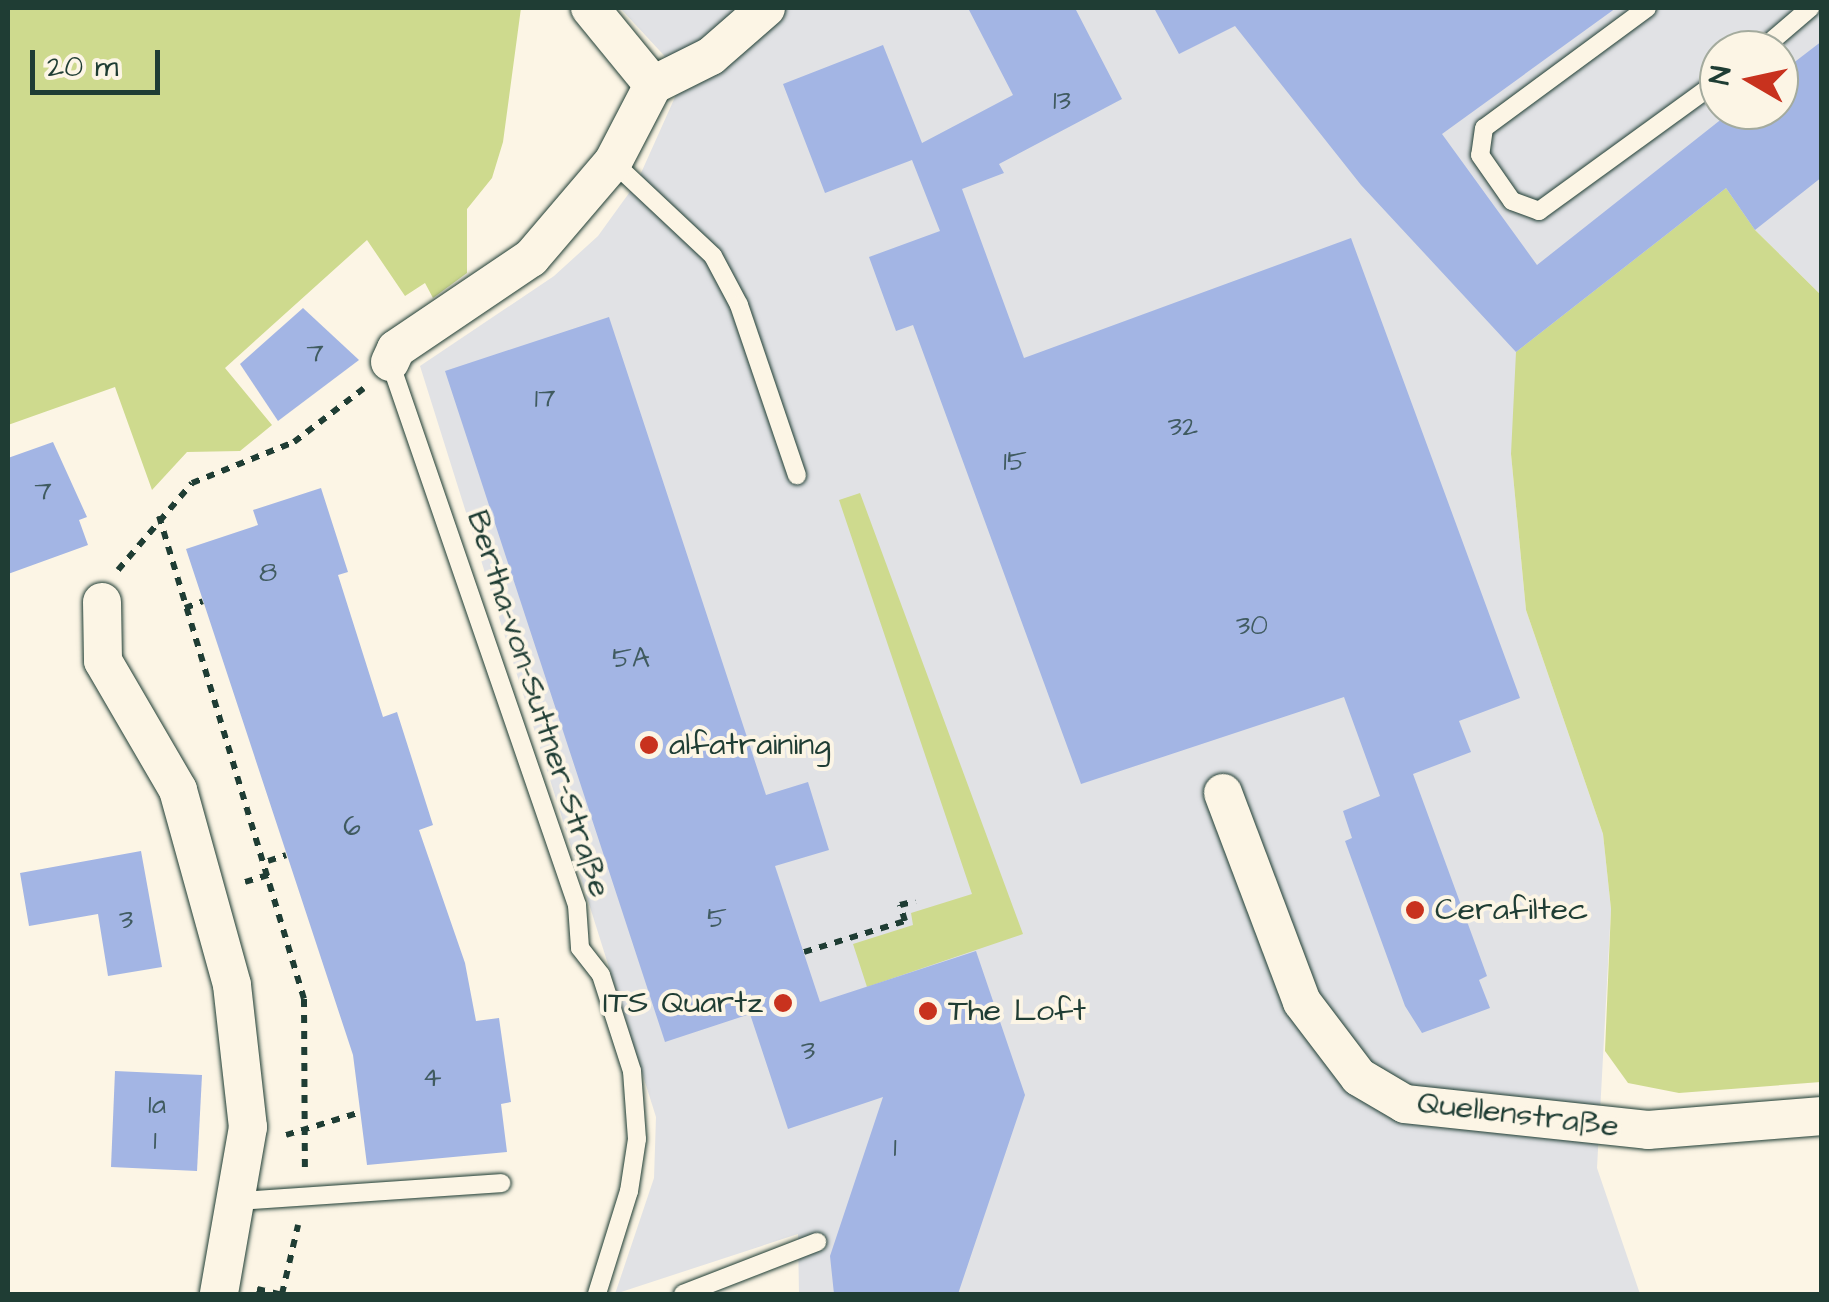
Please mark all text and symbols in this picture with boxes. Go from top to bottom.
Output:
scale bar [35,30,165,92]
north arrow [1699,30,1799,130]
text: 20 m [47,46,118,88]
text: N [1700,64,1741,87]
house number: 13 [1053,84,1071,118]
house number: 7 [306,337,324,371]
house number: 17 [535,382,555,416]
house number: 32 [1168,410,1198,444]
house number: 15 [1003,445,1027,479]
house number: 7 [34,475,52,509]
street label: Bertha-von-Suttner-Straße [457,506,619,902]
house number: 8 [259,556,277,590]
house number: 30 [1236,609,1268,643]
house number: 5A [612,642,650,676]
place label: alfatraining [669,726,831,764]
marker: alfatraining [638,734,660,756]
house number: 6 [343,810,361,844]
place label: Cerafiltec [1435,891,1588,929]
marker: Cerafiltec [1404,899,1426,921]
house number: 5 [707,902,727,936]
house number: 3 [119,903,133,937]
place label: ITS Quartz [603,984,763,1022]
marker: ITS Quartz [772,992,794,1014]
place label: The Loft [948,992,1086,1030]
marker: The Loft [917,1000,939,1022]
house number: 3 [801,1034,815,1068]
house number: 4 [422,1061,442,1095]
street label: Quellenstraße [1415,1084,1621,1146]
house number: 1a [148,1088,166,1122]
house number: 1 [153,1124,157,1158]
house number: 1 [893,1131,897,1165]

